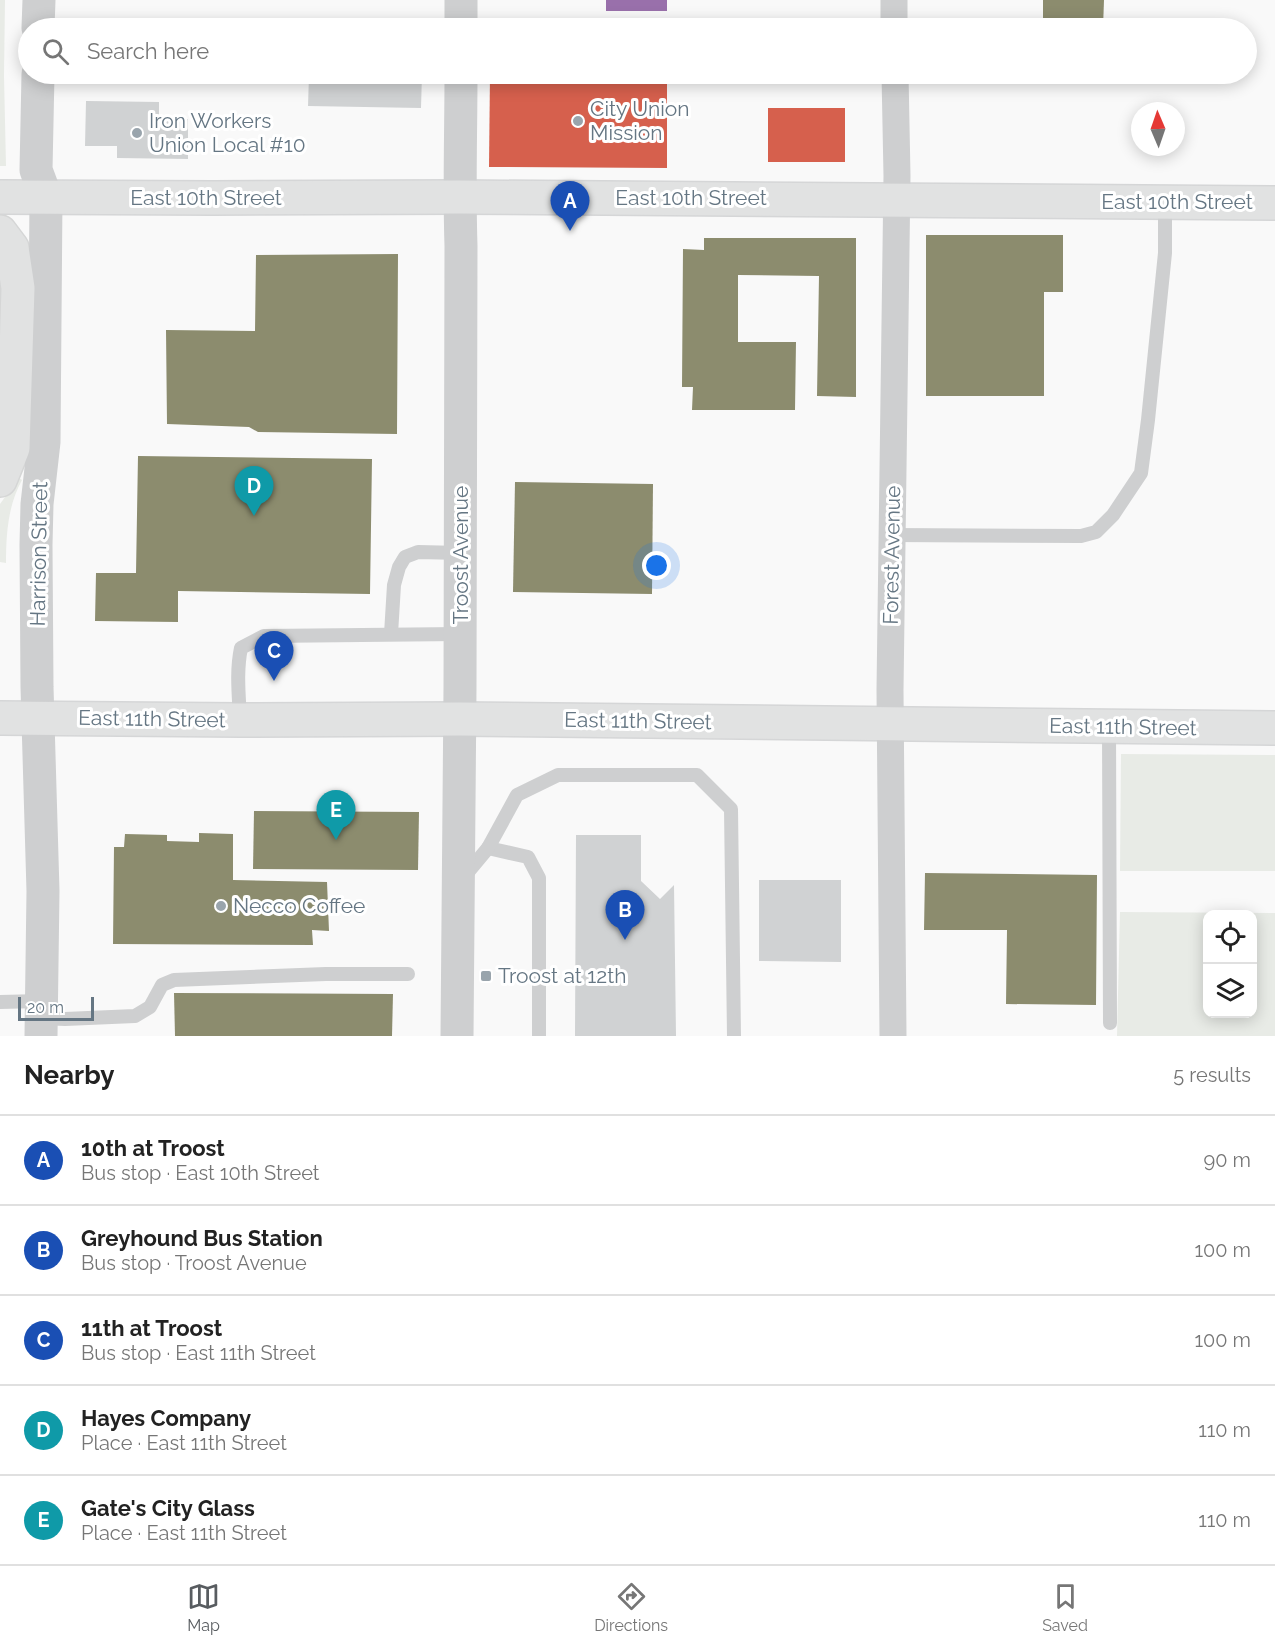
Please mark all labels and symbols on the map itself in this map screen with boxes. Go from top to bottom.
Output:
place label: City Union Mission [590,96,689,145]
north arrow [1131,102,1185,156]
place label: Iron Workers Union Local #10 [149,108,306,157]
marker: City Union Mission [571,114,585,128]
marker: Iron Workers Union Local #10 [130,126,144,140]
pin: A [550,182,590,231]
street label: East 10th Street [130,185,282,210]
street label: East 10th Street [615,185,767,210]
street label: East 10th Street [1101,189,1253,214]
pin: D [234,466,274,516]
street label: Harrison Street [25,481,52,627]
street label: Forest Avenue [878,485,905,625]
street label: Troost Avenue [448,486,473,624]
your location [642,551,671,580]
pin: C [254,632,294,681]
street label: East 11th Street [78,705,226,732]
street label: East 11th Street [564,707,712,734]
street label: East 11th Street [1049,713,1197,740]
pin: E [316,790,356,840]
pin: B [606,890,644,940]
place label: Necco Coffee [233,893,365,918]
marker: Necco Coffee [214,899,228,913]
place label: Troost at 12th [498,963,626,988]
marker: Troost at 12th [479,969,493,983]
scale bar [18,994,94,1022]

